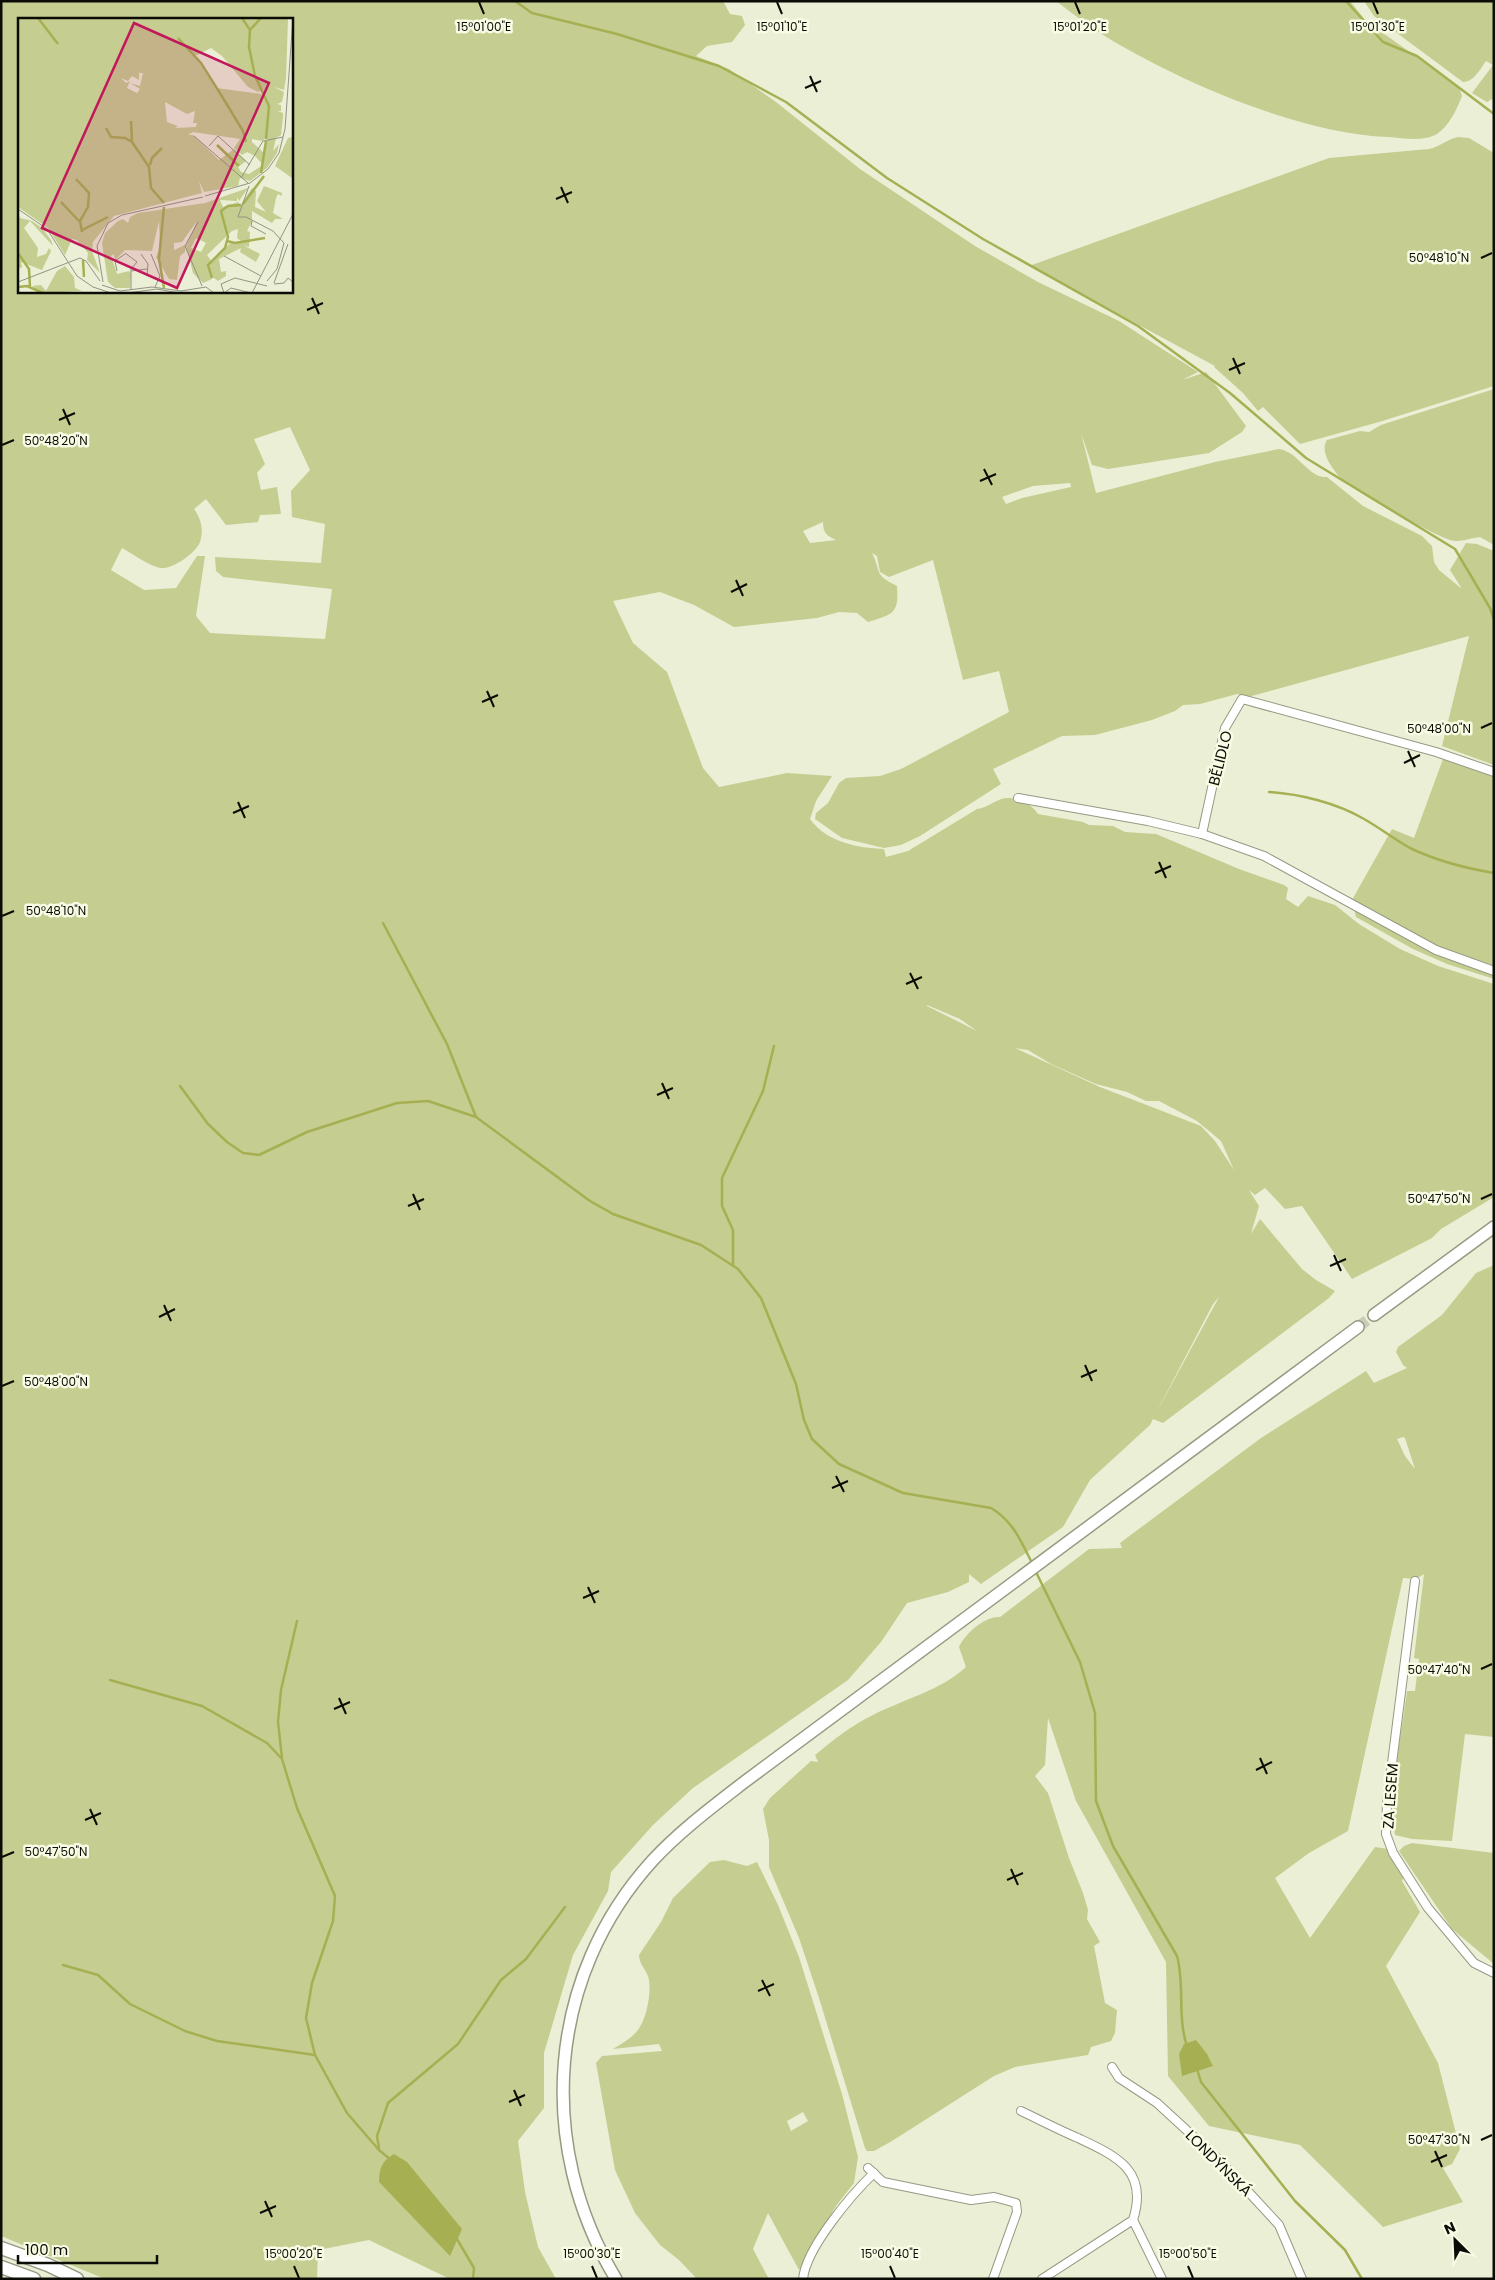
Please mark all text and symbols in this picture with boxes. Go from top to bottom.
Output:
inset map [18,18,292,292]
text: 15°01'00"E [457,18,511,35]
text: 15°01'10"E [757,18,807,35]
text: 15°01'20"E [1053,18,1107,35]
text: 15°01'30"E [1351,18,1405,35]
text: 50°48'10"N [1409,249,1469,266]
text: 50°48'20"N [24,432,88,449]
text: 50°48'00"N [1407,720,1471,737]
street label: BĚLIDLO [1203,728,1237,788]
text: 50°48'10"N [26,902,86,919]
text: 50°47'50"N [1407,1190,1471,1207]
text: 50°48'00"N [24,1373,88,1390]
text: 50°47'40"N [1407,1661,1471,1678]
street label: ZA LESEM [1377,1762,1403,1830]
text: 50°47'50"N [24,1843,88,1860]
street label: LONDÝNSKÁ [1181,2125,1257,2201]
text: 50°47'30"N [1408,2131,1470,2148]
north arrow [1430,2215,1480,2265]
text: N [1441,2217,1459,2239]
scale bar [18,2232,156,2264]
text: 100 m [25,2239,68,2260]
text: 15°00'20"E [265,2245,323,2262]
text: 15°00'30"E [563,2245,621,2262]
text: 15°00'40"E [861,2245,919,2262]
text: 15°00'50"E [1159,2245,1217,2262]

